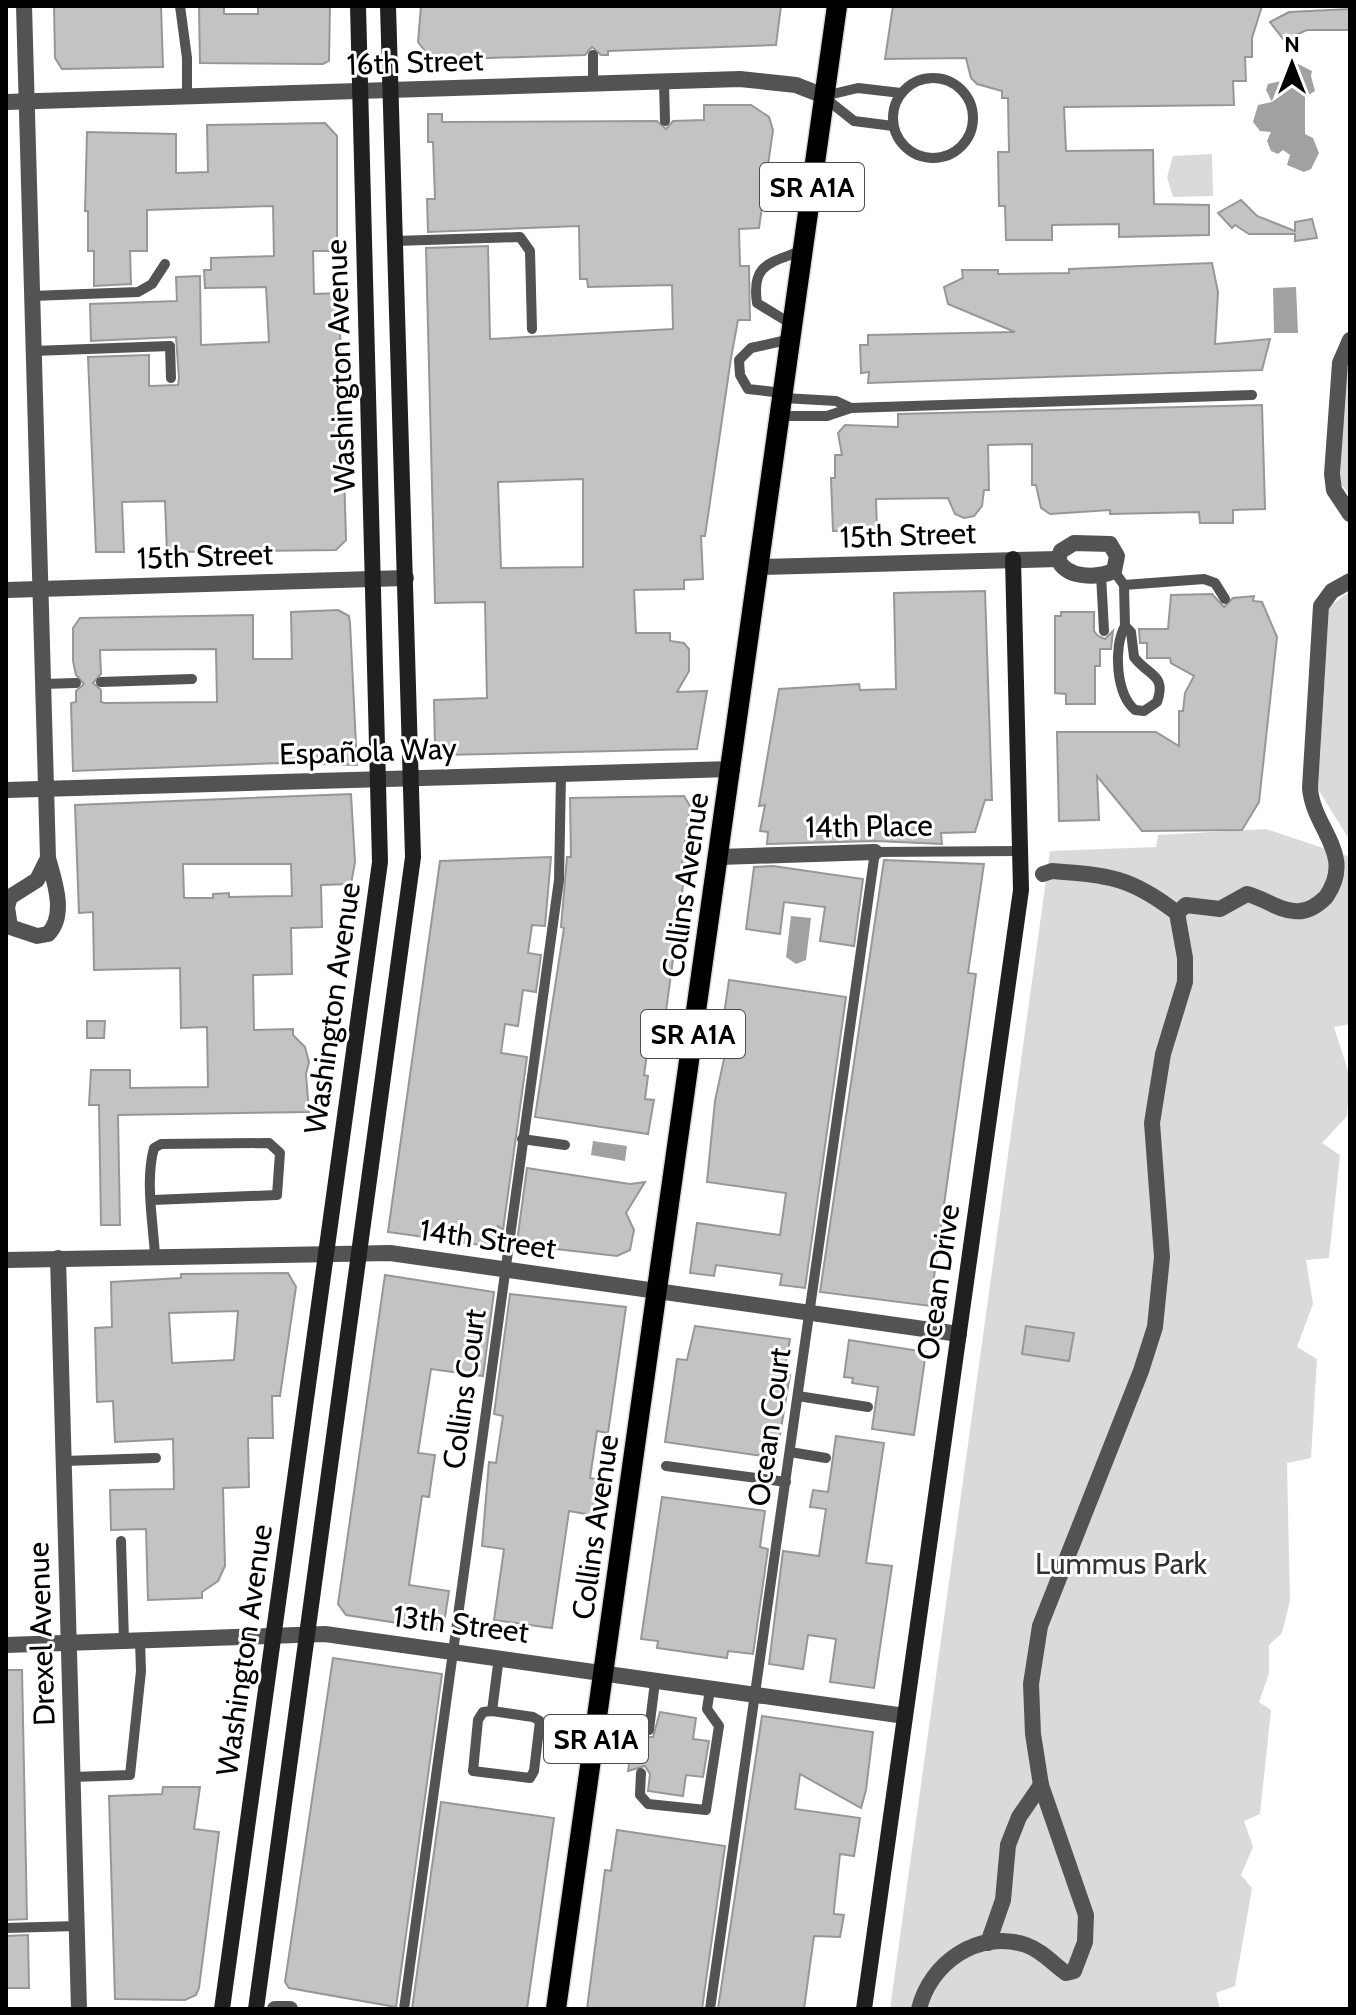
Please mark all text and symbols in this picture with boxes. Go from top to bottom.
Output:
north arrow [1252,24,1332,104]
text: N [1284,31,1300,58]
street label: 16th Street [346,41,484,83]
road number: SR A1A [760,163,864,211]
street label: Washington Avenue [317,239,363,493]
street label: 15th Street [839,514,977,556]
street label: 15th Street [136,535,274,577]
street label: Española Way [279,729,457,773]
street label: Collins Avenue [654,790,716,980]
street label: 14th Place [805,806,933,846]
street label: Washington Avenue [296,880,368,1136]
road number: SR A1A [641,1010,745,1058]
street label: Ocean Drive [909,1202,967,1362]
street label: 14th Street [417,1211,559,1267]
street label: Collins Court [434,1307,494,1471]
street label: Ocean Court [740,1345,798,1509]
street label: Collins Avenue [564,1432,626,1622]
street label: Washington Avenue [208,1522,280,1778]
street label: Drexel Avenue [19,1541,63,1727]
park label: Lummus Park [1035,1545,1208,1582]
street label: 13th Street [391,1597,531,1651]
road number: SR A1A [544,1715,648,1763]

